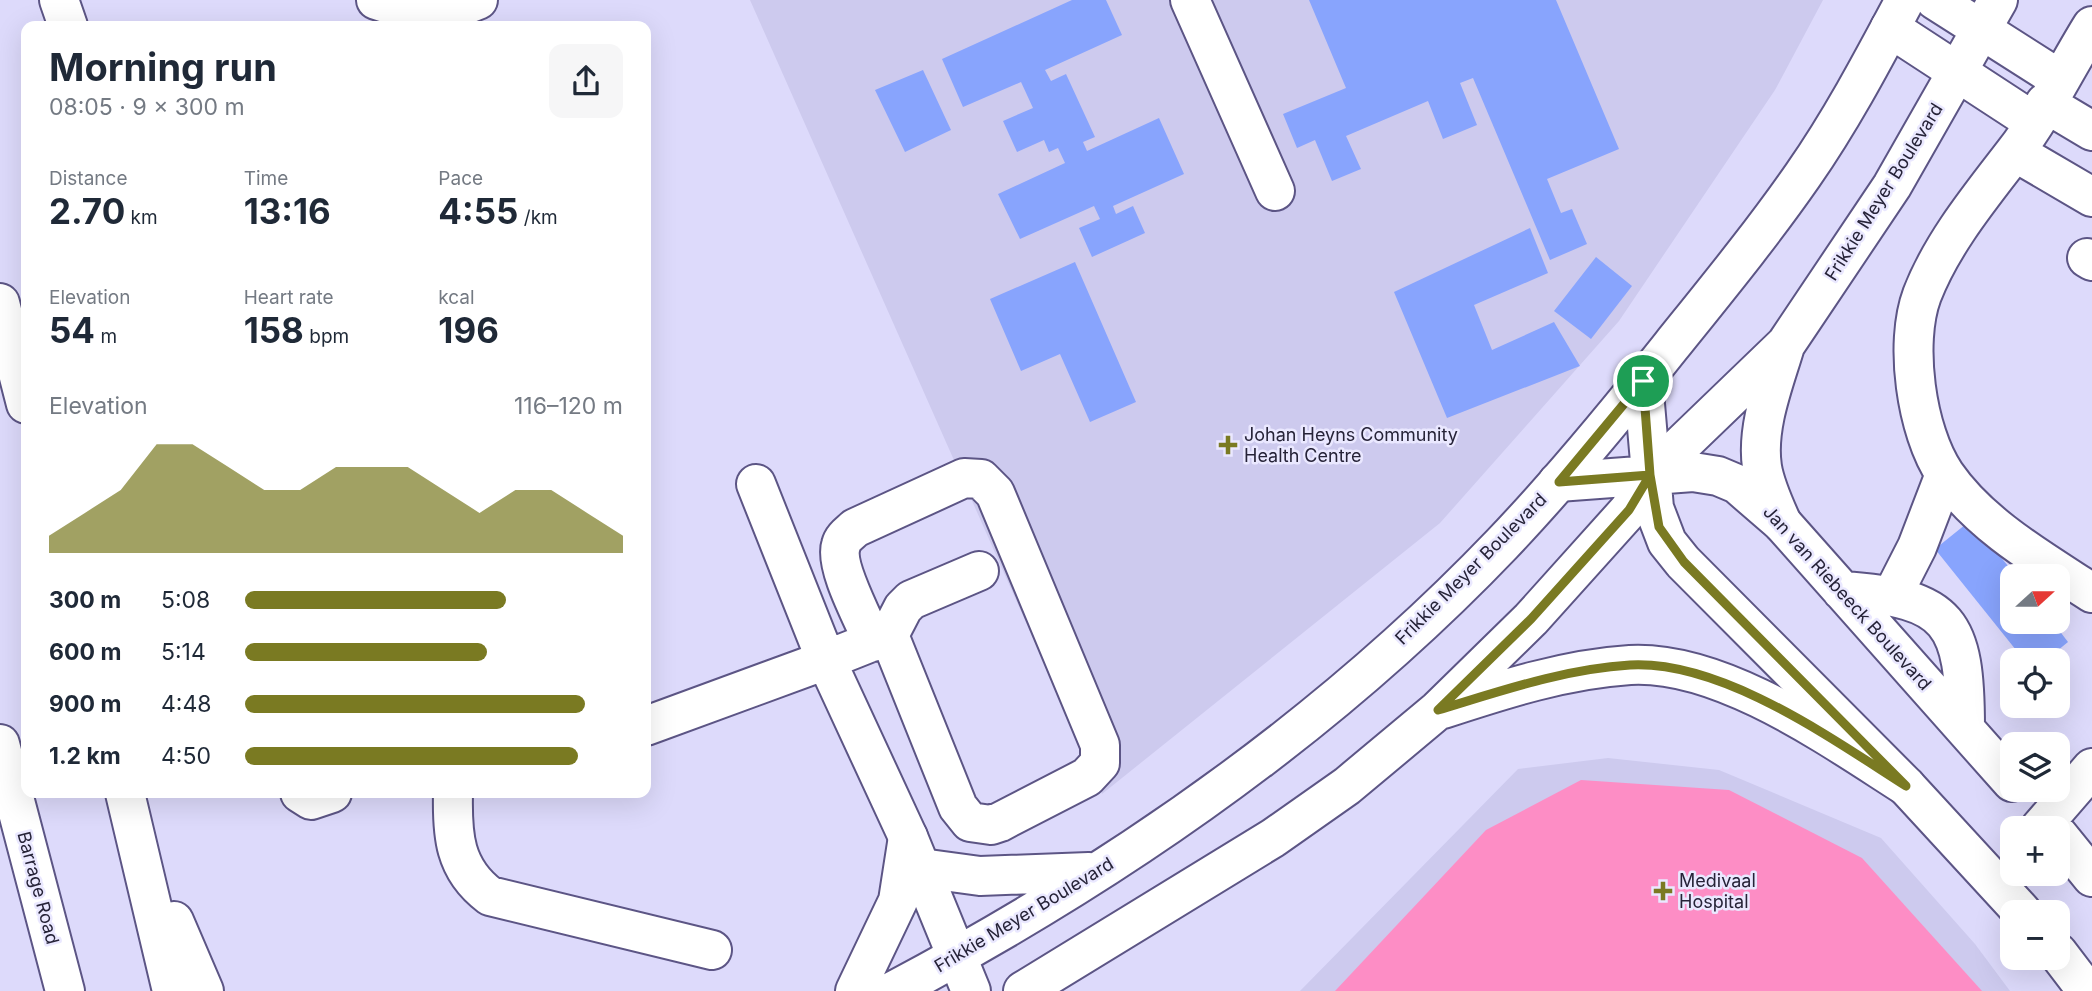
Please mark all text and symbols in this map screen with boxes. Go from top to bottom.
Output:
text: Morning run [49,44,277,90]
button: share [549,44,623,118]
text: 08:05 · 9 × 300 m [49,93,245,121]
street label: Frikkie Meyer Boulevard [1820,99,1947,284]
text: Distance [49,167,127,190]
text: Time [244,167,288,190]
text: Pace [438,167,483,190]
text: 2.70 [49,190,125,232]
text: 13:16 [244,190,331,232]
text: 4:55 [438,190,518,232]
text: km [125,206,158,229]
text: /km [518,206,558,229]
text: Elevation [49,286,130,309]
text: Heart rate [244,286,334,309]
text: kcal [438,286,475,309]
text: 54 [49,309,95,351]
text: 158 [244,309,304,351]
text: 196 [438,309,499,351]
text: m [95,325,117,348]
text: bpm [304,325,349,348]
pin [1613,351,1673,411]
icon: arrive [1624,362,1662,400]
text: Elevation [49,392,148,420]
text: 116–120 m [514,392,623,420]
place label: Johan Heyns Community Health Centre [1244,424,1458,466]
marker: Johan Heyns Community Health Centre [1218,435,1238,455]
street label: Frikkie Meyer Boulevard [1391,489,1551,649]
street label: Jan van Riebeeck Boulevard [1759,501,1936,694]
north arrow [2000,564,2070,634]
map controls [2000,564,2070,970]
text: 300 m [49,586,121,614]
text: 5:08 [161,586,210,614]
text: 600 m [49,638,121,666]
text: 5:14 [161,638,206,666]
button: locate [2000,648,2070,718]
text: 900 m [49,690,121,718]
text: 4:48 [161,690,212,718]
button: layers [2000,732,2070,802]
text: 1.2 km [49,742,121,770]
text: 4:50 [161,742,211,770]
button: + [2000,816,2070,886]
street label: Barrage Road [13,829,64,947]
street label: Frikkie Meyer Boulevard [930,853,1117,976]
place label: Medivaal Hospital [1679,870,1756,912]
marker: Medivaal Hospital [1653,881,1673,901]
button: − [2000,900,2070,970]

